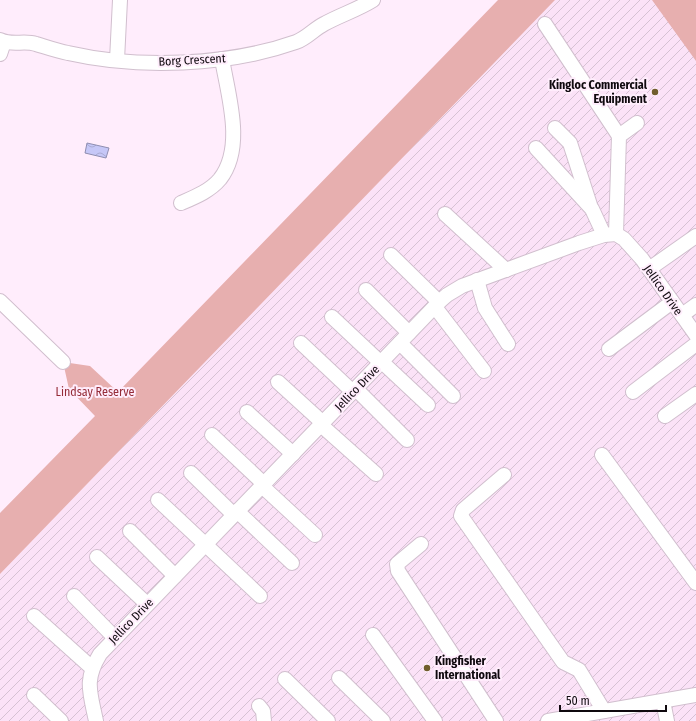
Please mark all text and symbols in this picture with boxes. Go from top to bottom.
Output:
street label: Borg Crescent [158,51,226,69]
place label: Kingloc Commercial Equipment [549,78,648,106]
marker: Kingloc Commercial Equipment [650,87,660,97]
street label: Jellico Drive [641,262,685,318]
street label: Jellico Drive [332,362,382,414]
park label: Lindsay Reserve [56,385,134,399]
street label: Jellico Drive [106,595,156,647]
place label: Kingfisher International [435,654,501,682]
marker: Kingfisher International [422,663,432,673]
scale bar [560,687,666,713]
text: 50 m [566,694,590,708]

